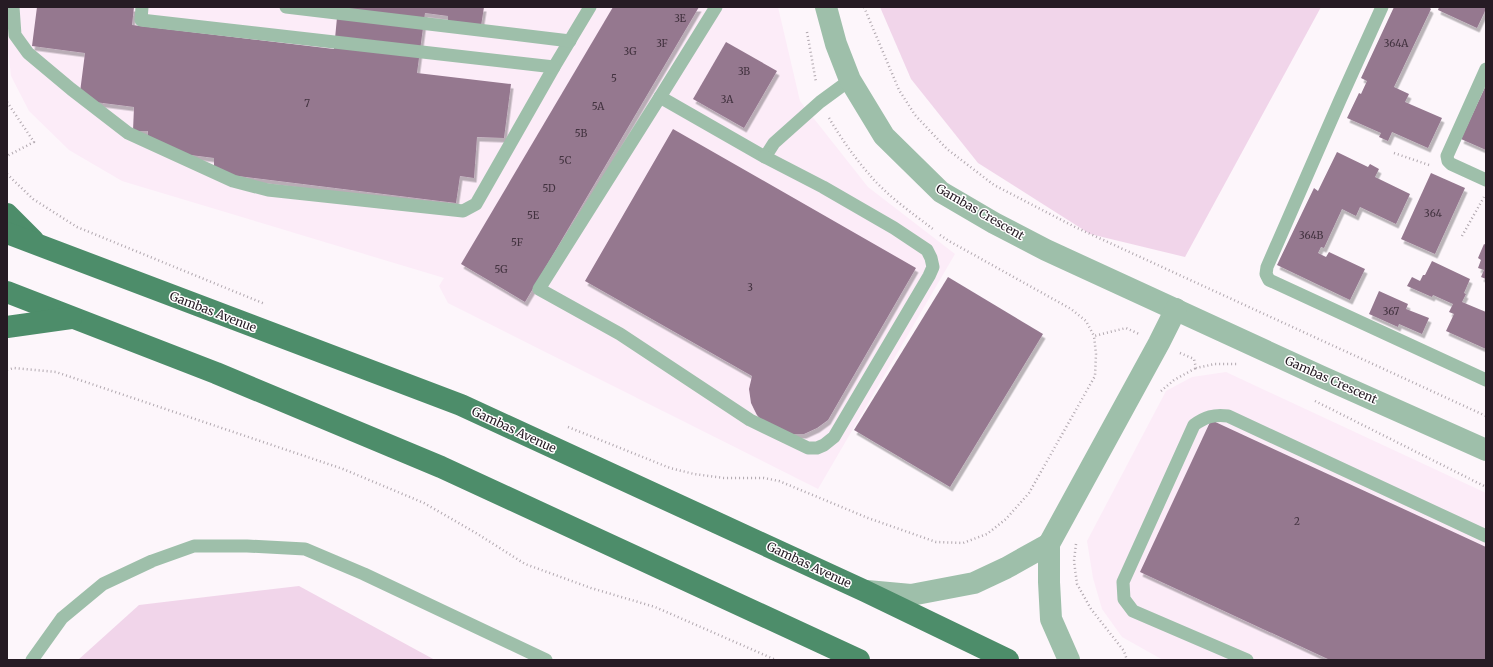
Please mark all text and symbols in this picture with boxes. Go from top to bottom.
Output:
house number: 3E [674,12,687,25]
house number: 3F [656,37,668,50]
house number: 364A [1384,37,1409,50]
house number: 3G [624,45,637,58]
house number: 3B [738,65,750,78]
house number: 5 [611,72,617,85]
house number: 3A [721,93,734,106]
house number: 7 [304,97,310,110]
house number: 5A [592,100,605,113]
house number: 5B [575,127,587,140]
house number: 5C [559,154,572,167]
street label: Gambas Crescent [934,180,1027,243]
house number: 5D [542,182,556,195]
house number: 364 [1424,207,1442,220]
house number: 5E [527,209,540,222]
house number: 364B [1299,229,1323,242]
house number: 5F [511,236,523,249]
house number: 5G [494,263,508,276]
house number: 3 [747,281,753,294]
street label: Gambas Avenue [168,288,259,335]
house number: 367 [1383,305,1400,318]
street label: Gambas Crescent [1283,353,1380,407]
street label: Gambas Avenue [470,403,559,456]
house number: 2 [1294,515,1300,528]
street label: Gambas Avenue [765,538,854,591]

